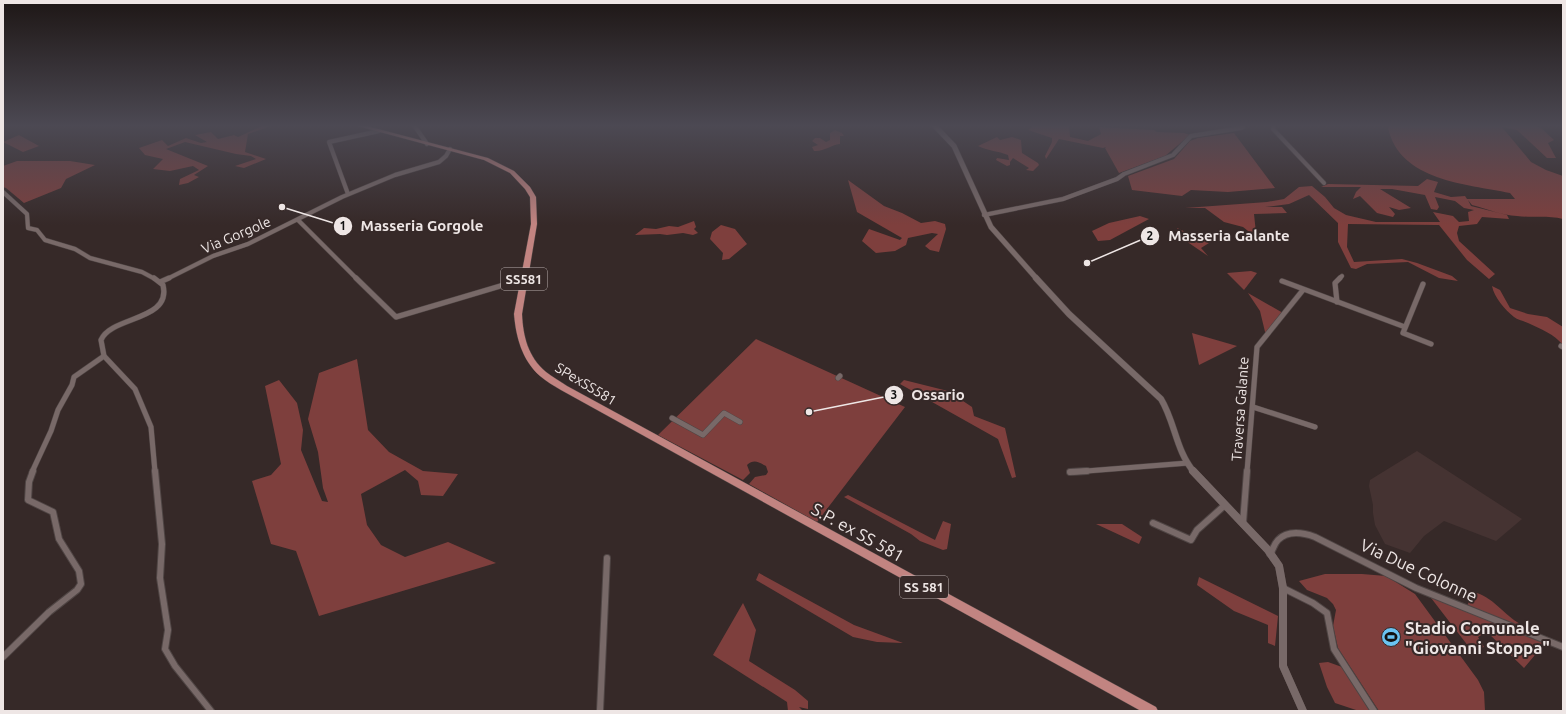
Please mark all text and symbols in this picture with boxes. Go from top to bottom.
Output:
callout: Masseria Gorgole [333,212,492,239]
street label: Via Gorgole [199,213,273,257]
text: Masseria Gorgole [361,217,483,234]
text: 1 [340,219,346,232]
callout: Masseria Galante [1140,223,1297,250]
text: Masseria Galante [1168,227,1290,244]
text: 2 [1147,229,1154,242]
road number: SS581 [501,268,547,290]
street label: Traversa Galante [1228,356,1252,462]
street label: SPexSS581 [552,359,620,409]
callout: Ossario [884,381,973,408]
text: Ossario [911,386,965,403]
text: 3 [891,388,897,401]
street label: S.P. ex SS 581 [809,499,907,565]
street label: Via Due Colonne [1358,535,1480,605]
road number: SS 581 [900,576,948,598]
place label: Stadio Comunale "Giovanni Stoppa" [1405,618,1550,657]
sports icon: Stadio Comunale "Giovanni Stoppa" [1380,626,1402,648]

